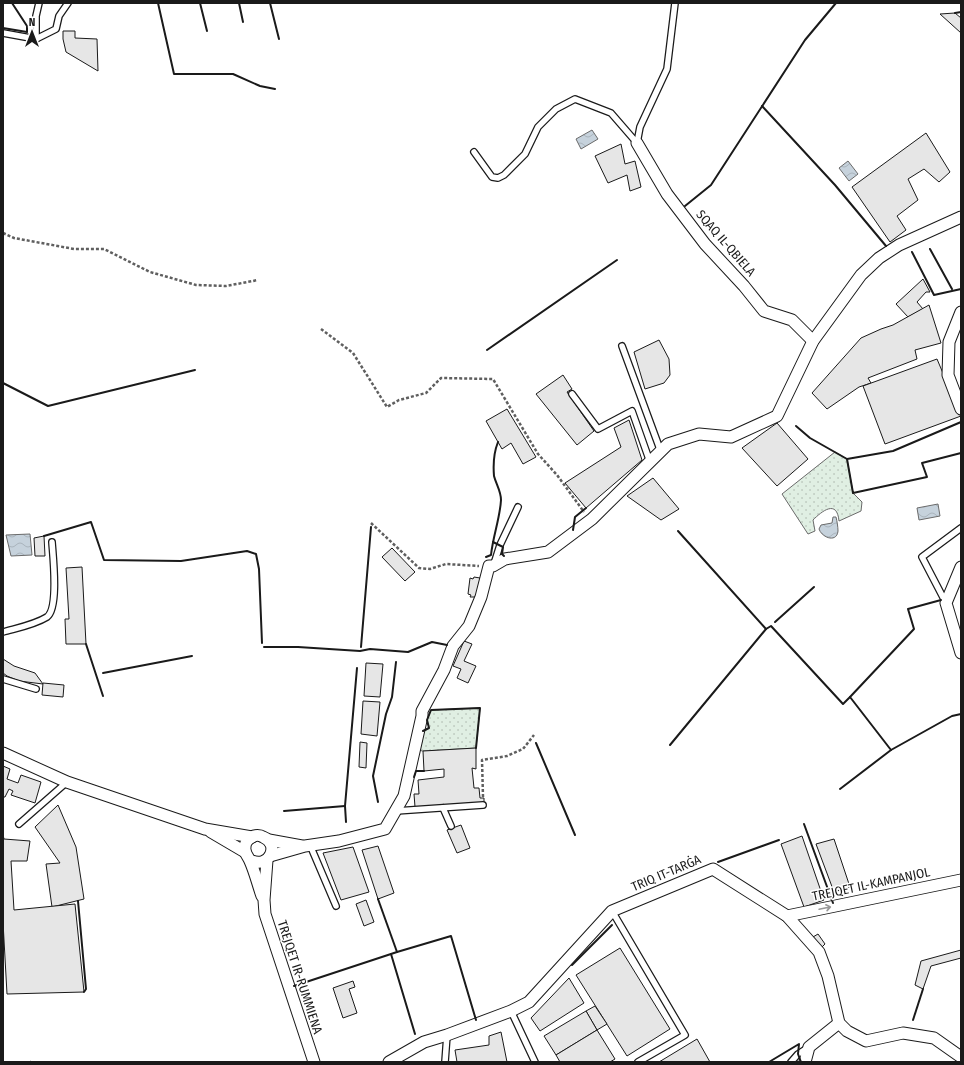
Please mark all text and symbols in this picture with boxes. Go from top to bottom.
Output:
north arrow [12,12,52,52]
text: N [29,16,35,29]
street label: SQAQ IL-QBIELA [693,207,759,279]
street label: TRIQ IT-TARĠA [629,852,703,894]
street label: TREJQET IL-KAMPANJOL [811,864,931,904]
one-way arrow [818,904,831,912]
street label: TREJQET IR-RUMMIENA [275,918,325,1036]

